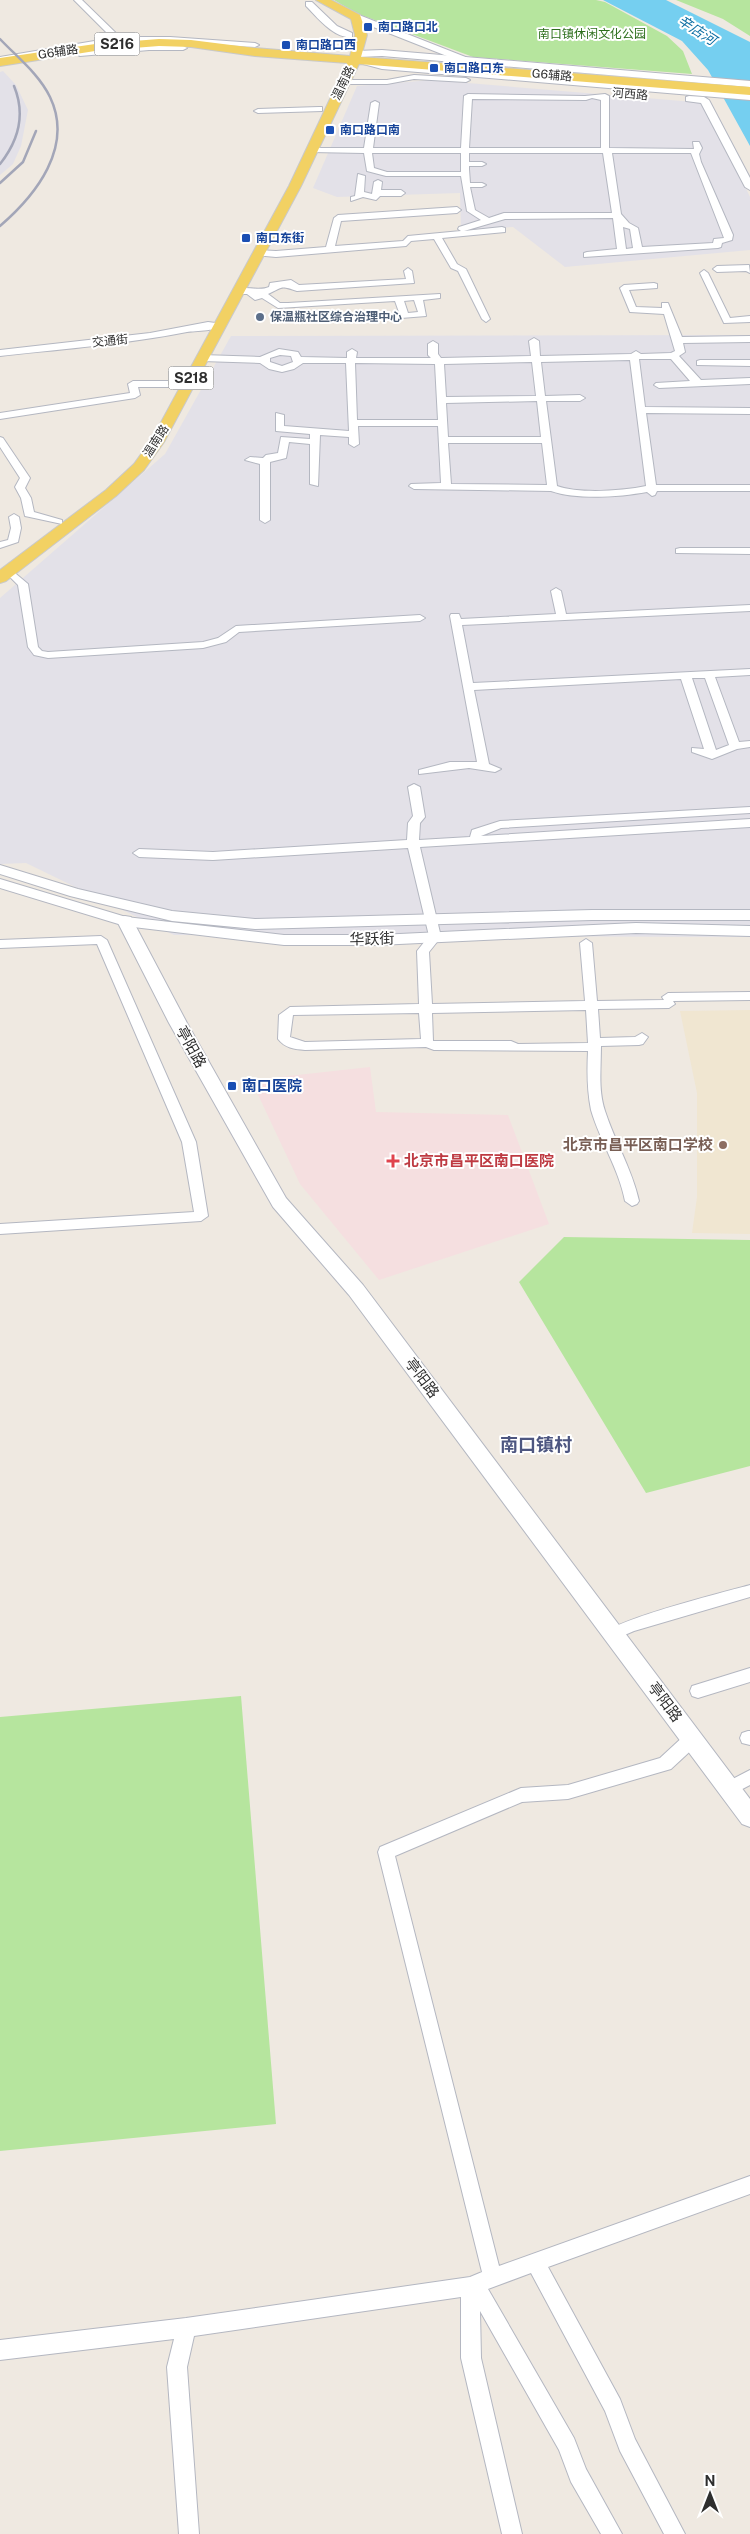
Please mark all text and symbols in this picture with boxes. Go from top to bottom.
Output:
water label: 辛店河 [675,12,721,50]
place label: 南口路口北 [378,20,438,34]
marker: 南口路口北 [362,21,374,33]
park label: 南口镇休闲文化公园 [538,27,646,41]
road number: S216 [94,33,140,56]
place label: 南口路口西 [296,38,356,52]
marker: 南口路口西 [280,39,292,51]
street label: G6辅路 [37,42,79,62]
place label: 南口路口东 [444,61,504,75]
marker: 南口路口东 [428,62,440,74]
street label: 温南路 [329,64,357,102]
street label: G6辅路 [531,66,573,84]
street label: 河西路 [611,85,649,103]
place label: 南口路口南 [340,123,400,137]
marker: 南口路口南 [324,124,336,136]
place label: 南口东街 [256,231,304,245]
marker: 南口东街 [240,232,252,244]
place label: 保温瓶社区综合治理中心 [270,310,402,324]
marker: 保温瓶社区综合治理中心 [254,311,266,323]
street label: 交通街 [91,332,129,350]
road number: S218 [168,366,214,389]
street label: 温南路 [140,422,172,460]
street label: 华跃街 [349,930,395,947]
street label: 亭阳路 [173,1023,210,1071]
place label: 南口医院 [242,1077,302,1094]
marker: 南口医院 [226,1080,238,1092]
place label: 北京市昌平区南口学校 [563,1136,713,1153]
marker: 北京市昌平区南口学校 [717,1139,729,1151]
place label: 北京市昌平区南口医院 [404,1152,554,1169]
marker: 北京市昌平区南口医院 [386,1154,400,1168]
street label: 亭阳路 [402,1355,443,1401]
district label: 南口镇村 [500,1434,572,1455]
street label: 亭阳路 [645,1679,686,1725]
north arrow [685,2469,735,2519]
text: N [705,2473,715,2489]

